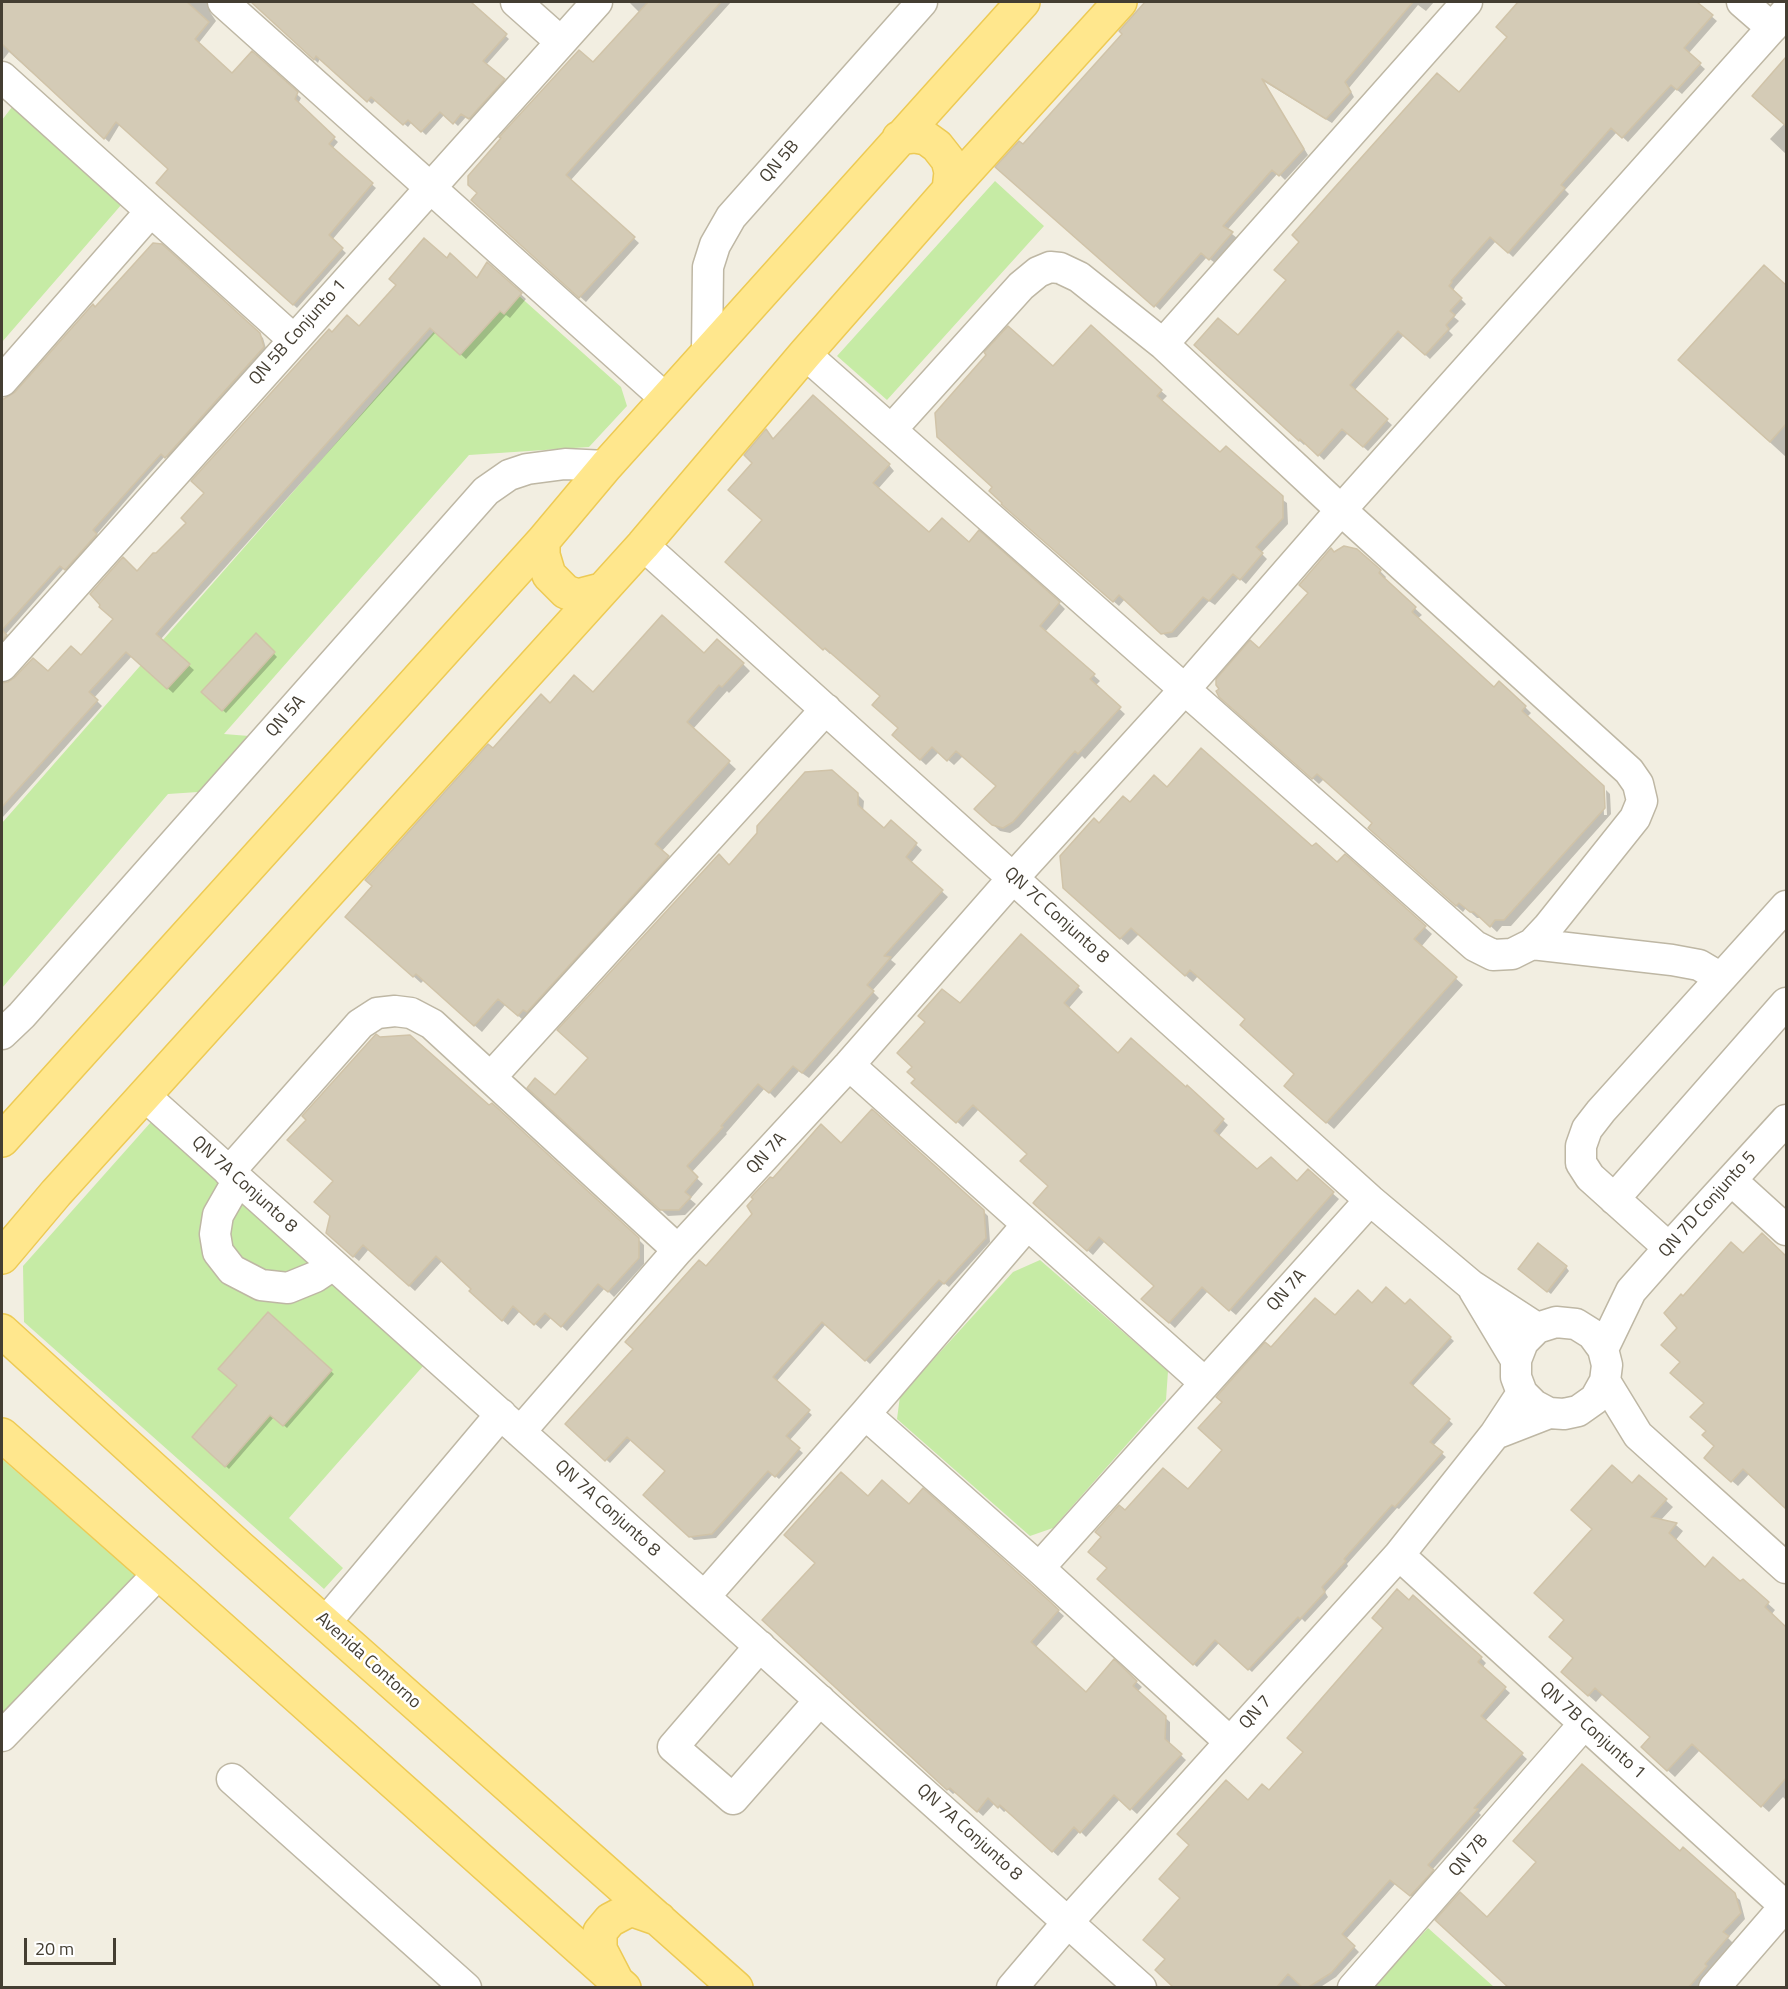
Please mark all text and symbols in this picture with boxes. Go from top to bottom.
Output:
street label: QN 5B [756,136,804,188]
street label: QN 5B Conjunto 1 [245,276,351,390]
street label: QN 5A [262,692,310,742]
street label: QN 7C Conjunto 8 [999,863,1113,969]
street label: QN 7A [742,1129,792,1179]
street label: QN 7A Conjunto 8 [187,1132,301,1238]
street label: QN 7D Conjunto 5 [1655,1147,1761,1263]
street label: QN 7A [1263,1266,1311,1316]
street label: QN 7A Conjunto 8 [550,1456,664,1562]
street label: Avenida Contorno [311,1608,425,1714]
street label: QN 7B Conjunto 1 [1535,1678,1649,1784]
street label: QN 7 [1235,1692,1277,1734]
street label: QN 7A Conjunto 8 [912,1780,1026,1886]
street label: QN 7B [1445,1830,1493,1882]
scale bar [27,1926,118,1964]
text: 20 m [35,1935,74,1962]

